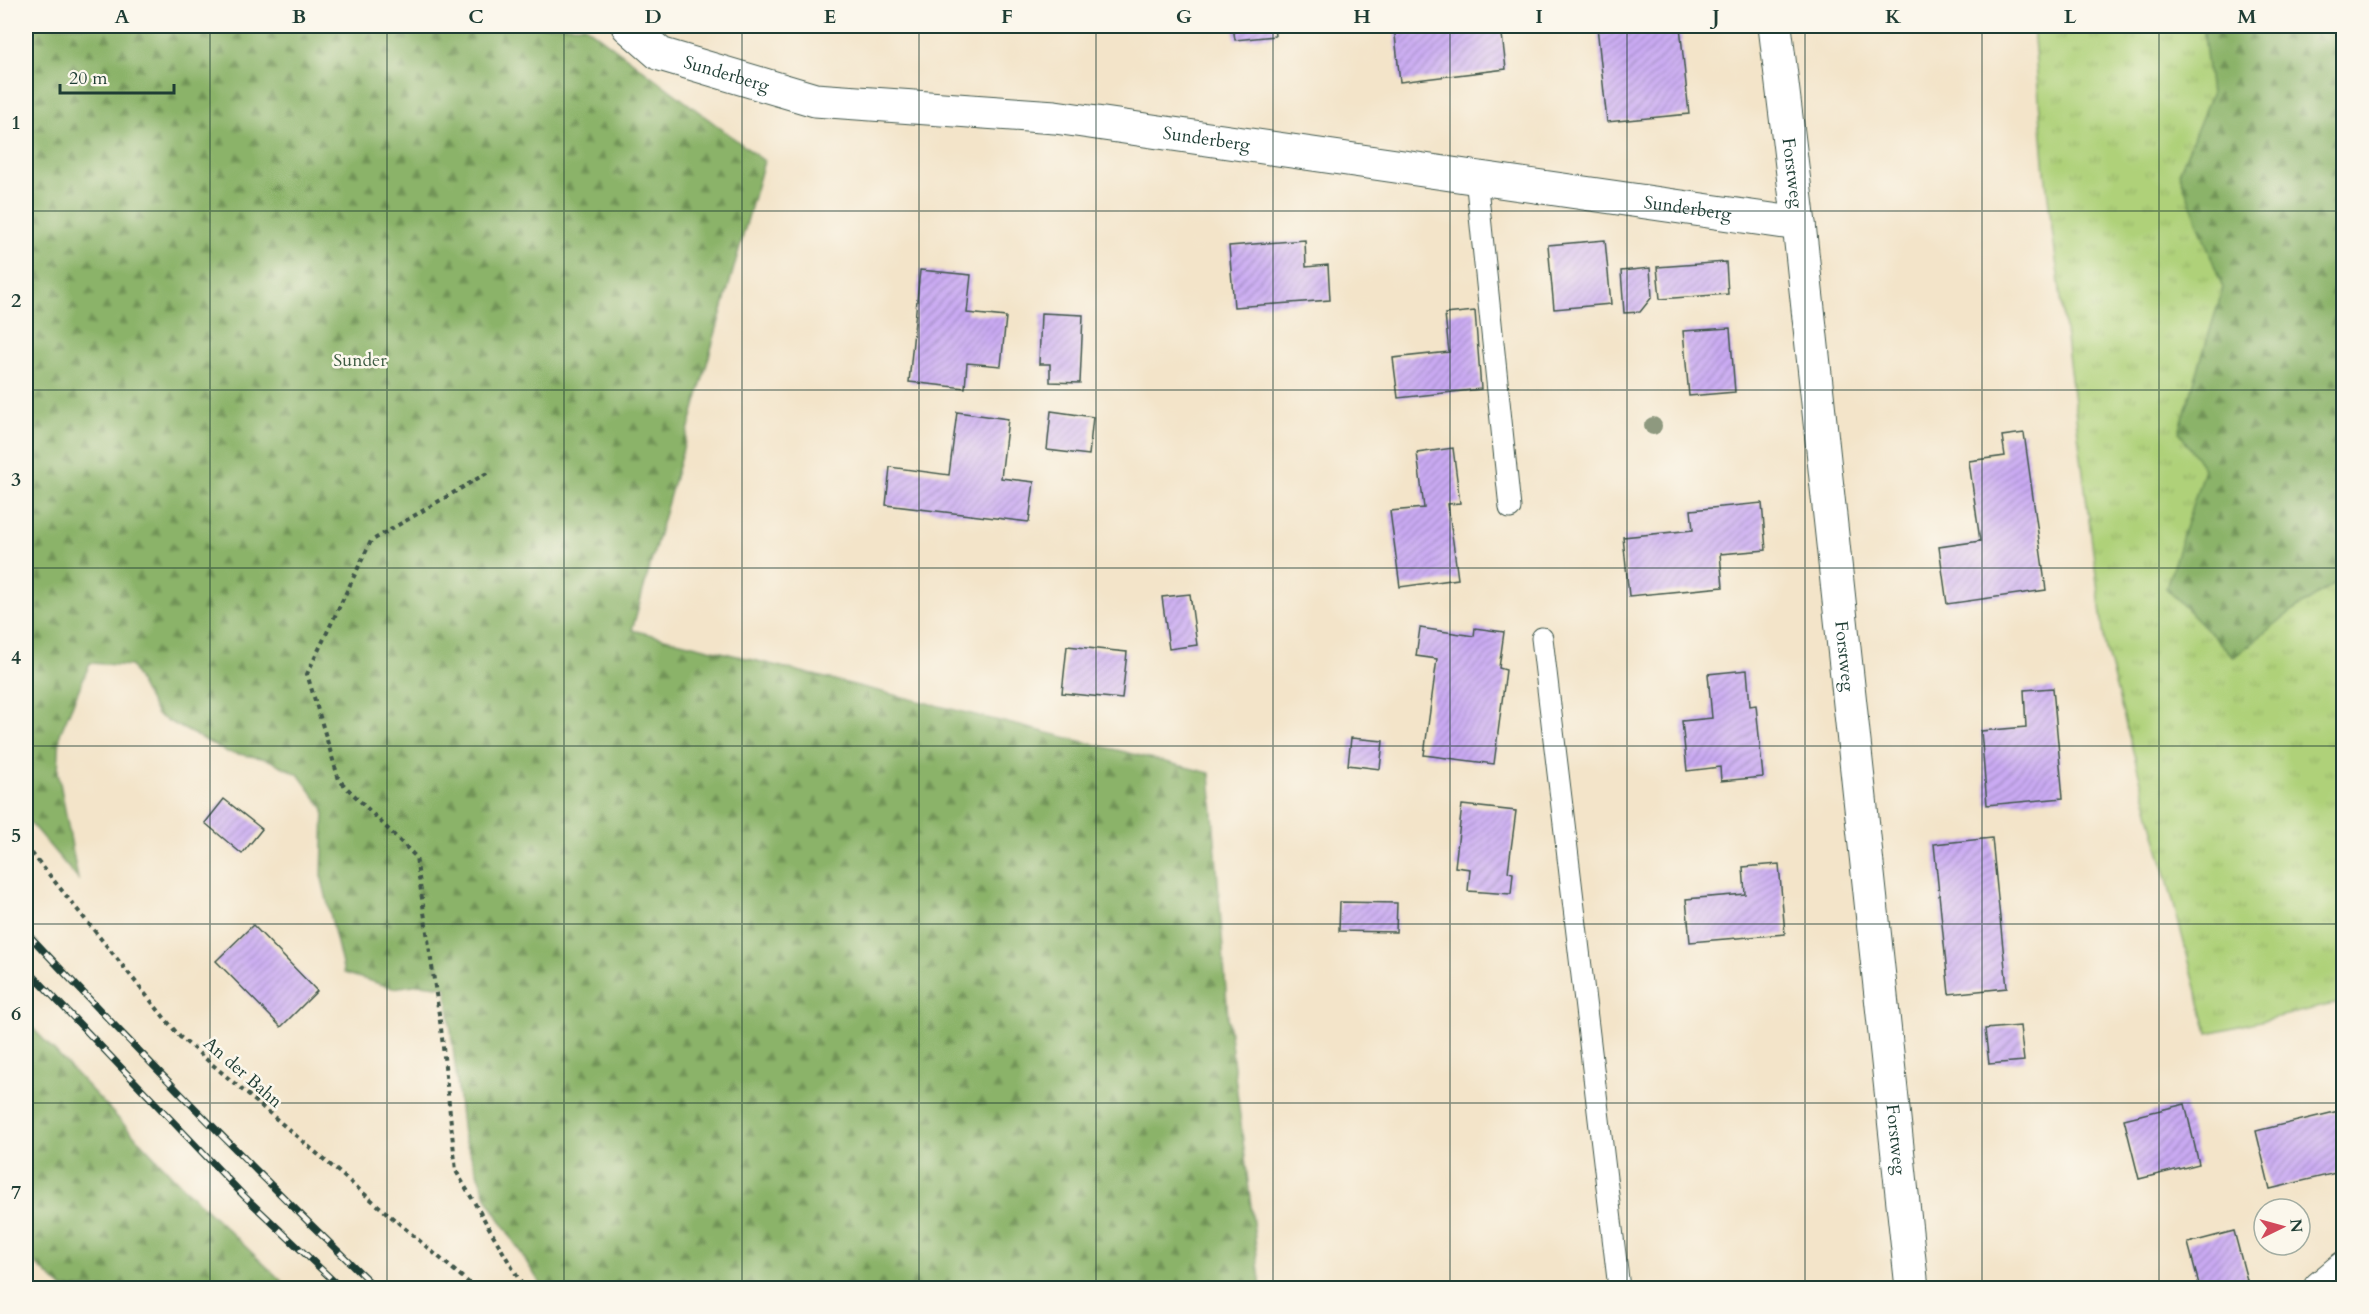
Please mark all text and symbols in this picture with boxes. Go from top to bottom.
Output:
text: A [114,3,130,30]
text: B [292,3,306,30]
text: C [468,3,484,30]
text: D [644,3,662,30]
text: E [824,3,836,30]
text: F [1001,3,1013,30]
text: G [1176,3,1192,30]
text: H [1353,3,1371,30]
text: I [1535,3,1543,30]
text: J [1709,3,1720,30]
text: K [1885,3,1902,30]
text: L [2064,3,2077,30]
text: M [2237,3,2257,30]
street label: Sunderberg [681,50,773,99]
scale bar [60,57,174,95]
text: 20 m [69,66,108,91]
text: 1 [11,109,21,136]
street label: Sunderberg [1161,121,1253,158]
street label: Forstweg [1776,136,1809,211]
street label: Sunderberg [1642,190,1734,227]
text: 2 [11,287,21,314]
park label: Sunder [333,348,387,373]
text: 3 [11,466,21,493]
street label: Forstweg [1828,620,1861,694]
text: 4 [11,644,21,671]
text: 5 [11,822,21,849]
text: 6 [11,1000,21,1027]
street label: An der Bahn [198,1031,288,1114]
street label: Forstweg [1880,1103,1912,1177]
text: 7 [11,1179,21,1206]
north arrow [2252,1197,2312,1257]
text: N [2284,1218,2308,1234]

